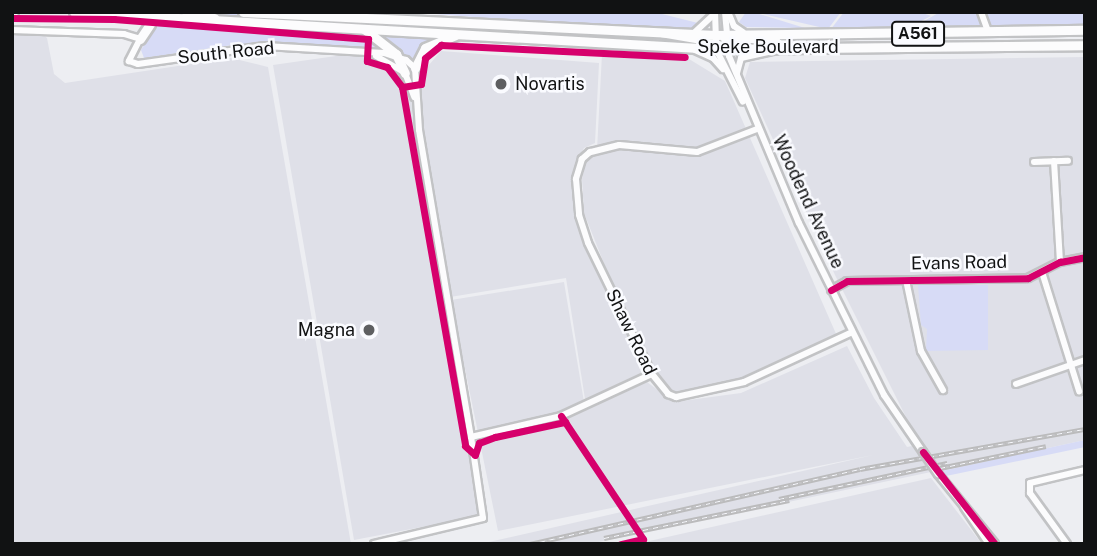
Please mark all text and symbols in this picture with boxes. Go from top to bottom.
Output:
road number: A561 [890,22,946,46]
street label: Speke Boulevard [697,36,839,58]
street label: South Road [177,37,275,69]
place label: Novartis [515,73,585,95]
marker: Novartis [493,76,509,92]
street label: Woodend Avenue [768,132,848,272]
street label: Evans Road [911,251,1007,275]
street label: Shaw Road [601,285,661,379]
place label: Magna [298,319,355,341]
marker: Magna [361,322,377,338]

